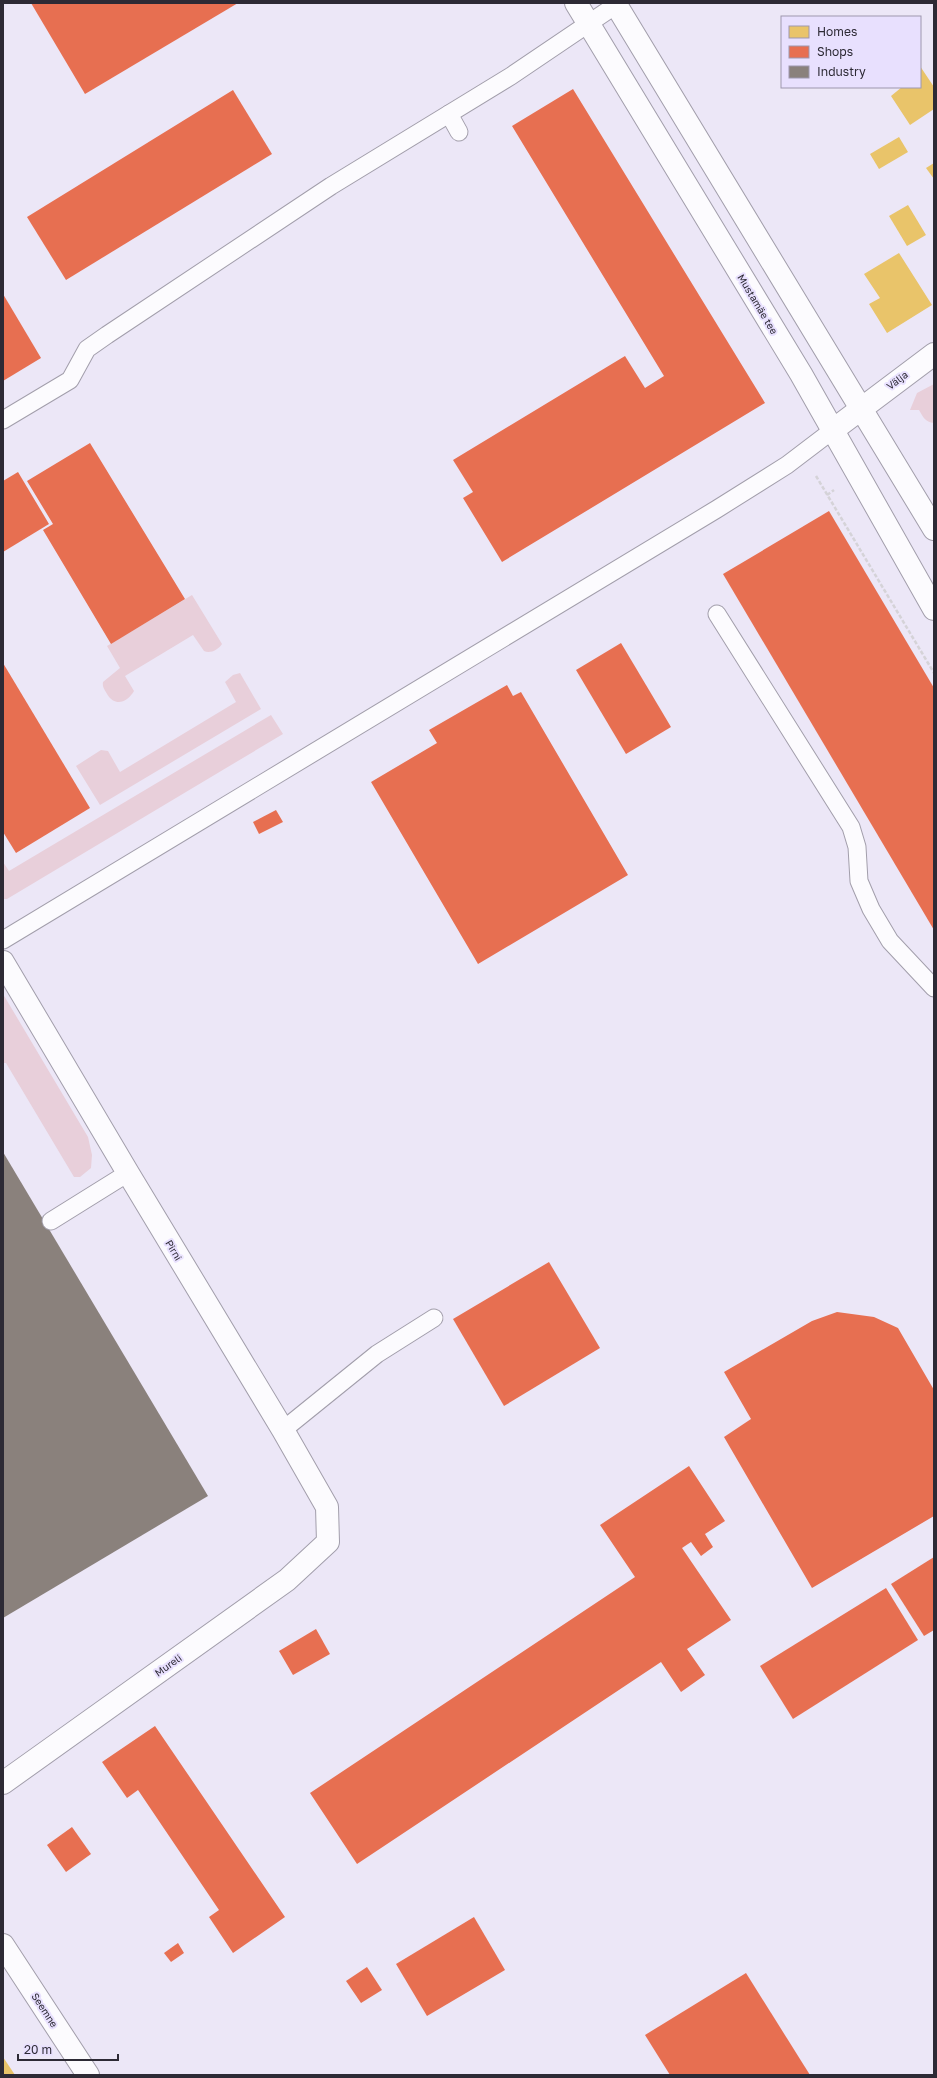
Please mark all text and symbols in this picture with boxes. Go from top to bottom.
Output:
legend [781,16,921,88]
text: Homes [817,24,857,39]
text: Shops [817,44,853,59]
text: Industry [817,64,866,79]
street label: Mustamäe tee [735,272,781,336]
street label: Välja [884,368,910,392]
street label: Pirni [163,1237,185,1263]
street label: Mureli [152,1651,184,1679]
street label: Seemne [29,1990,61,2030]
scale bar [18,2036,118,2062]
text: 20 m [24,2042,52,2057]

